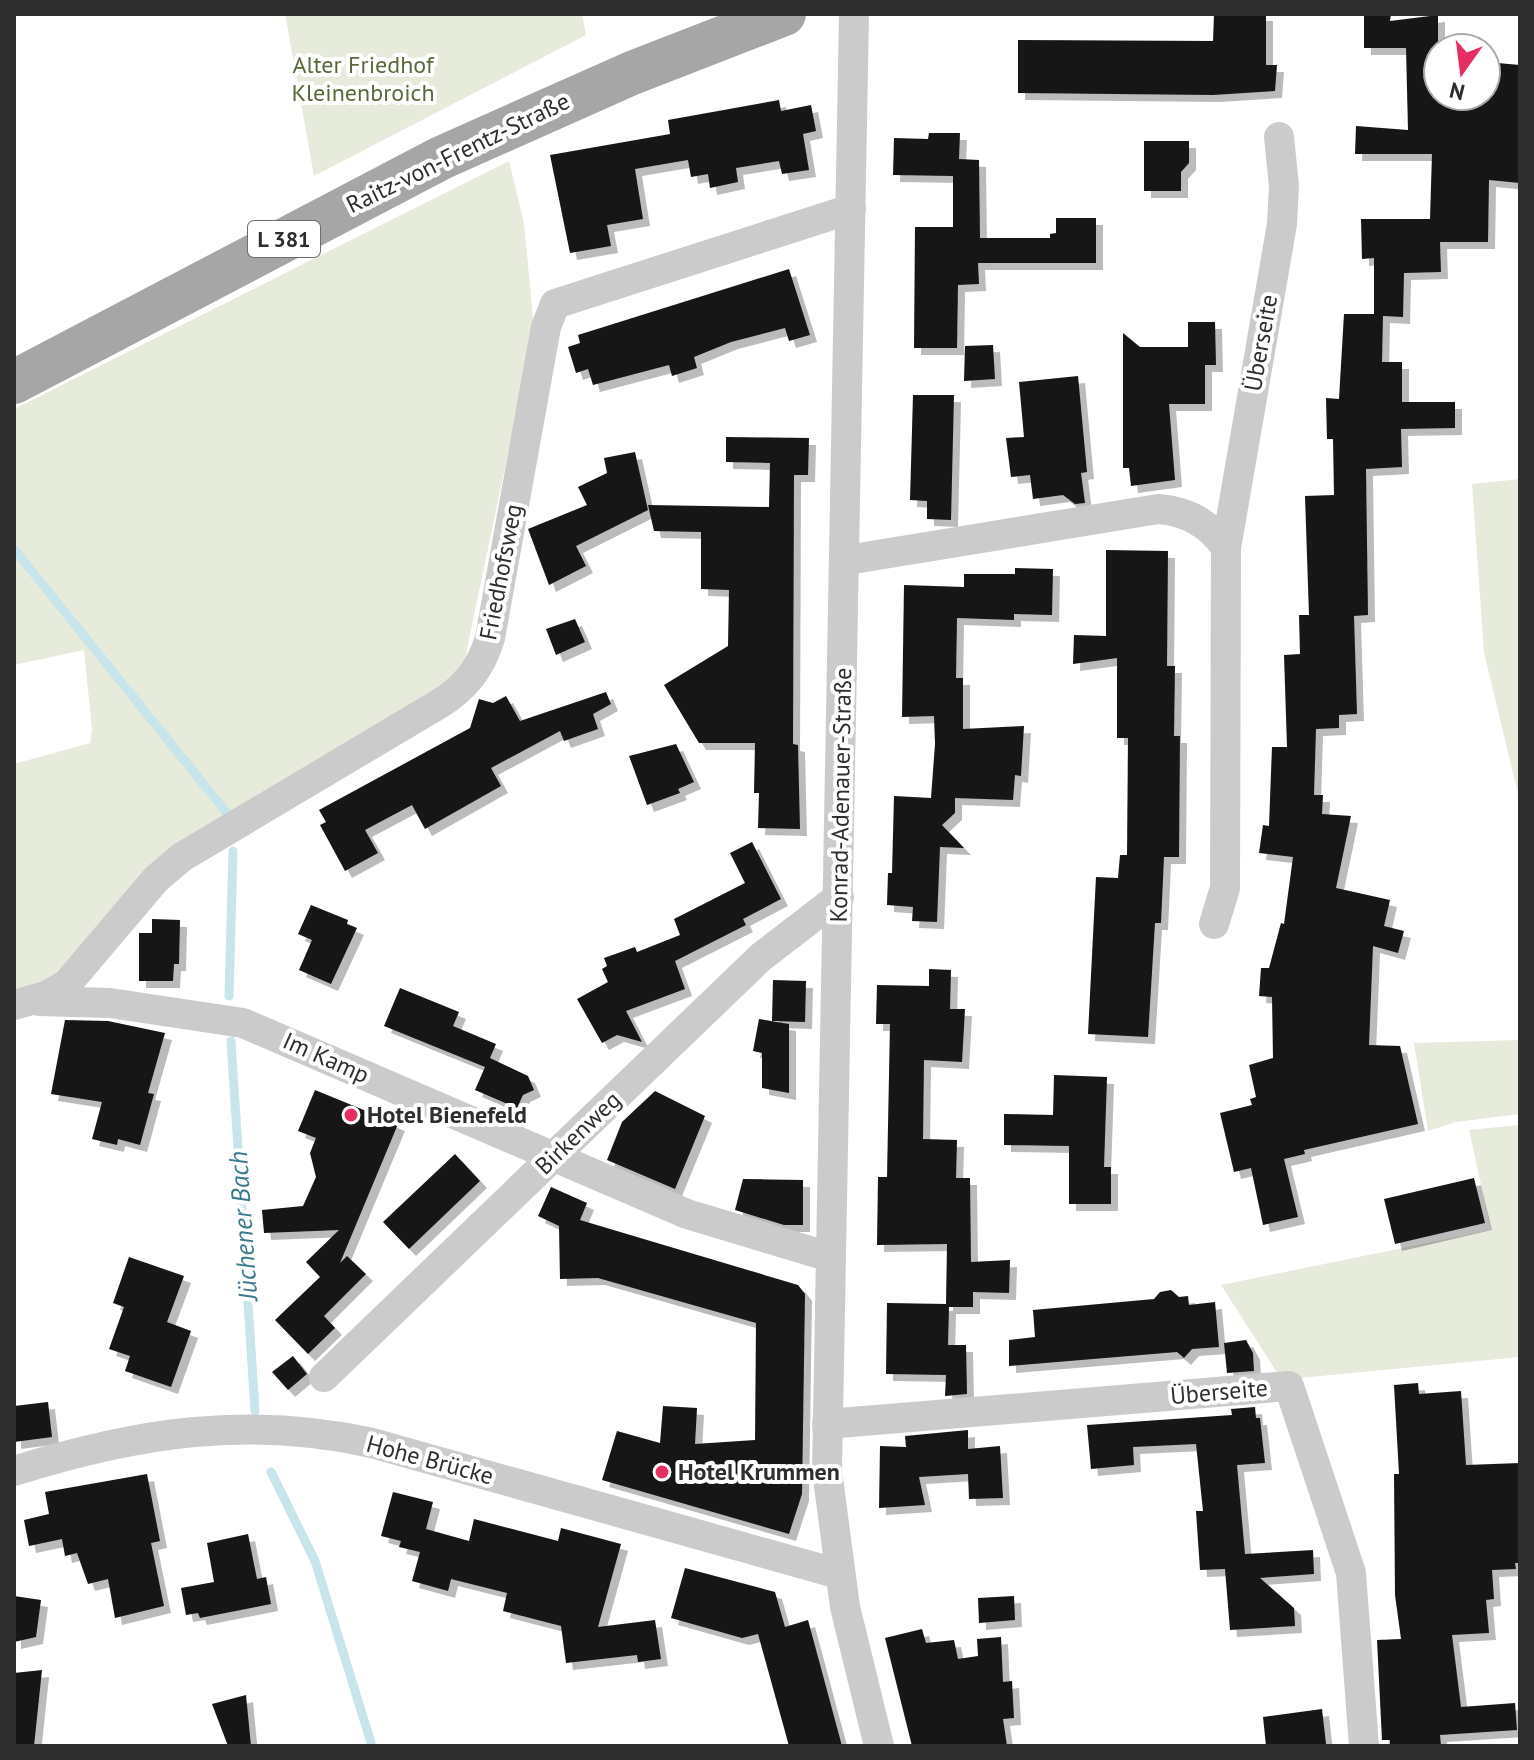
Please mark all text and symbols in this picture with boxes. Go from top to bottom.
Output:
north arrow [1422,32,1502,112]
park label: Alter Friedhof Kleinenbroich [291,49,435,108]
text: N [1447,76,1468,107]
street label: Raitz-von-Frentz-Straße [341,85,575,220]
road number: L 381 [248,221,320,257]
street label: Überseite [1237,292,1284,394]
street label: Friedhofsweg [472,501,529,642]
street label: Konrad-Adenauer-Straße [823,667,858,923]
street label: Im Kamp [278,1025,374,1090]
street label: Birkenweg [528,1084,627,1181]
place label: Hotel Bienefeld [367,1099,527,1130]
marker: Hotel Bienefeld [342,1106,360,1124]
water label: Jüchener Bach [221,1150,264,1304]
street label: Überseite [1169,1372,1269,1411]
street label: Hohe Brücke [363,1428,497,1491]
place label: Hotel Krummen [678,1456,840,1487]
marker: Hotel Krummen [653,1463,671,1481]

